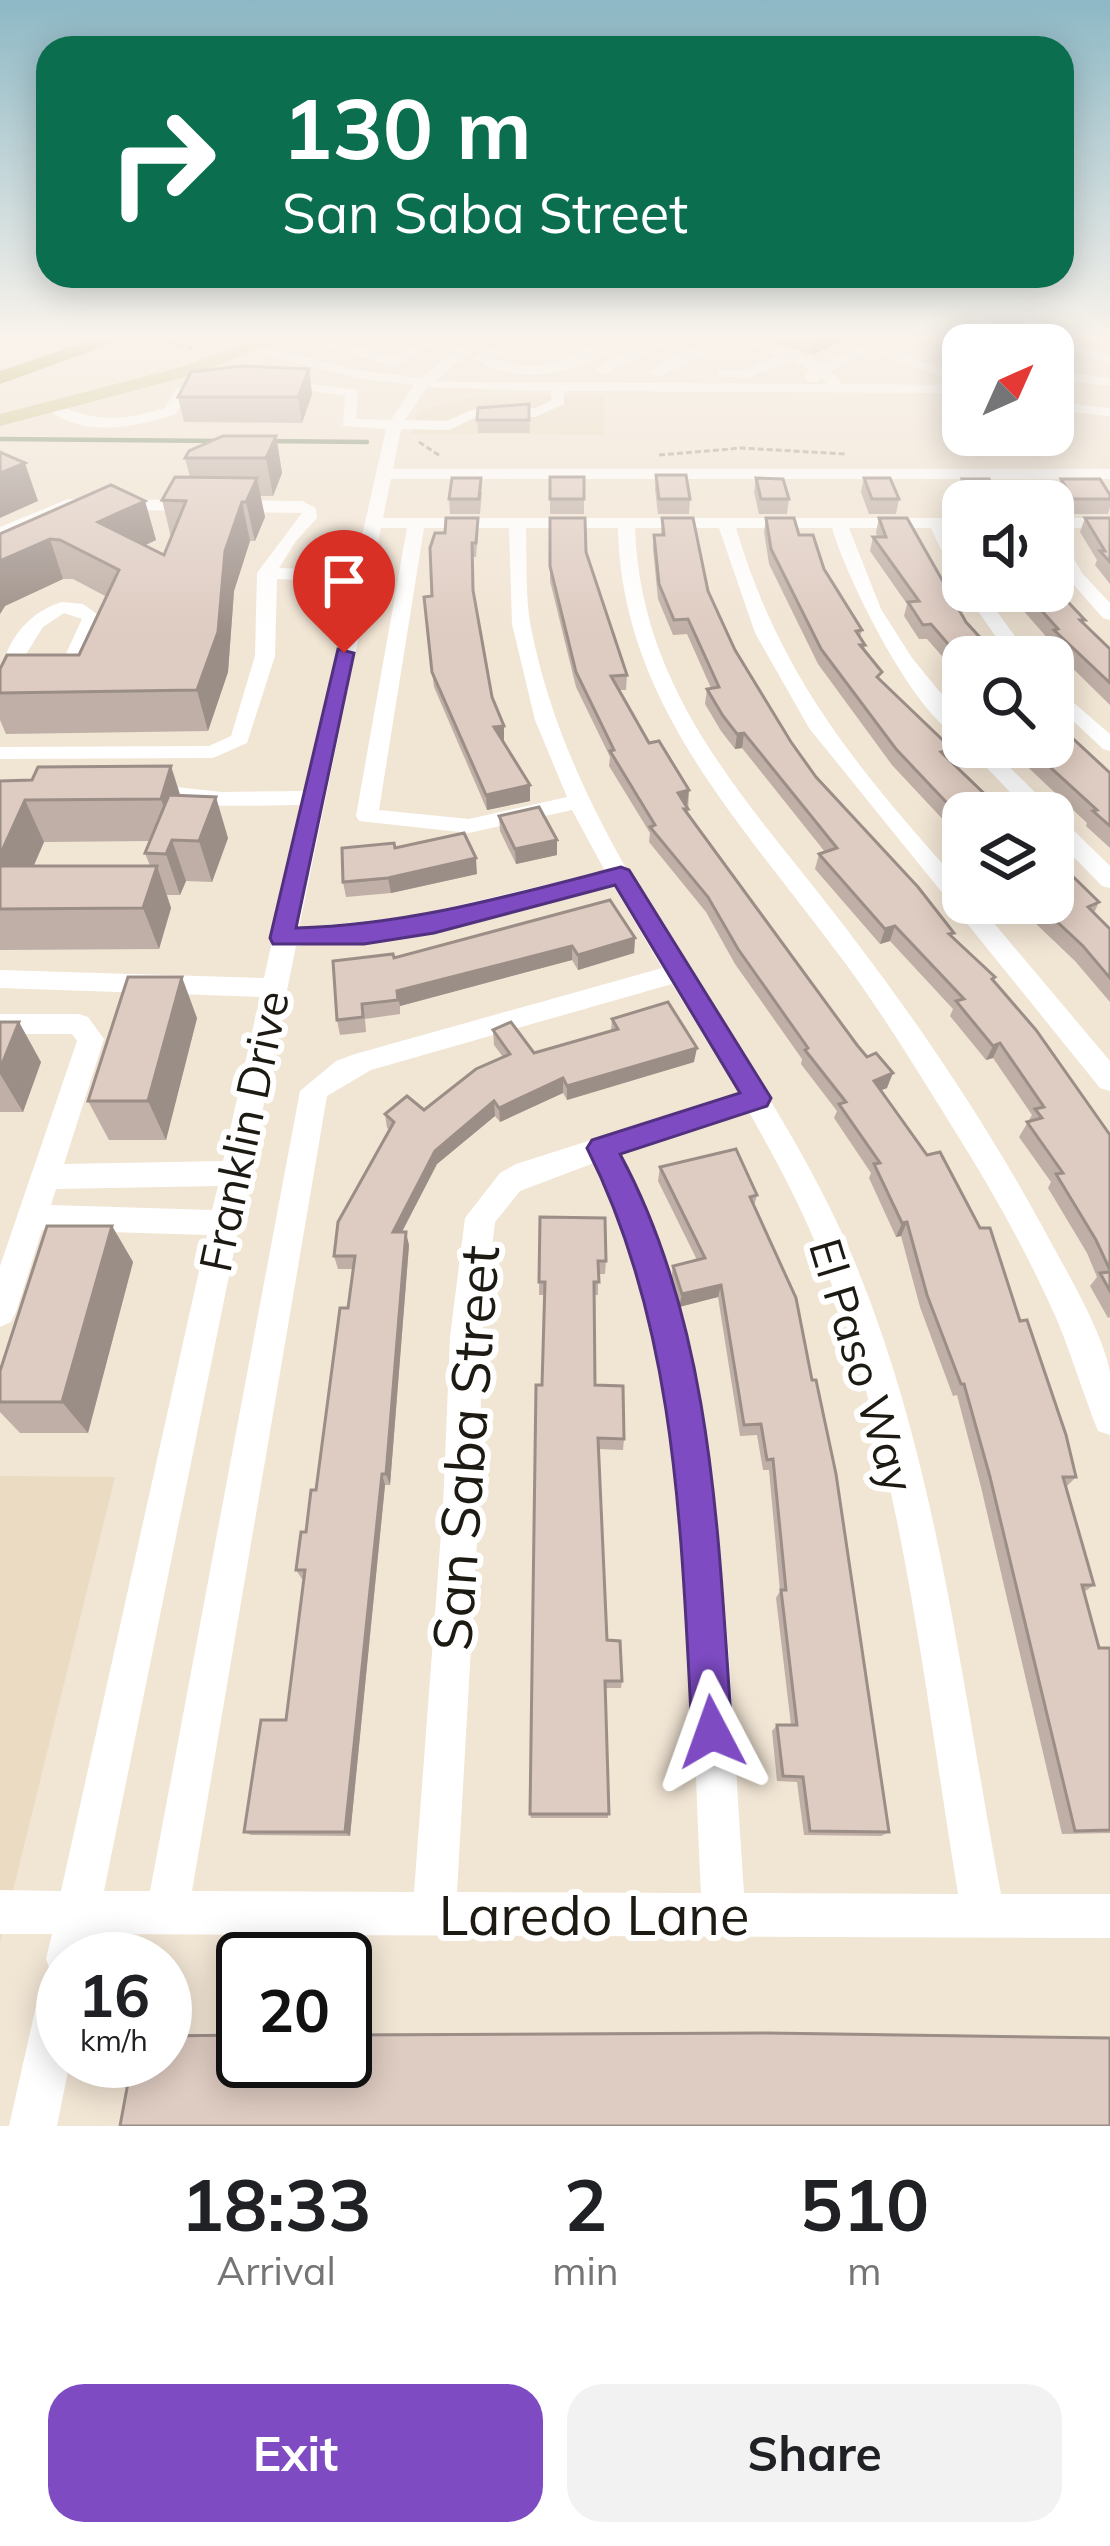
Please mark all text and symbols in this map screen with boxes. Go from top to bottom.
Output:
text: 130 m [282,75,532,180]
icon: right [84,84,240,240]
text: San Saba Street [282,179,688,247]
north arrow [942,324,1074,456]
map controls [942,324,1074,924]
button: sound [942,480,1074,612]
pin [293,530,395,653]
icon: arrive [311,548,377,614]
button: search [942,636,1074,768]
button: layers [942,792,1074,924]
street label: Franklin Drive [186,985,300,1277]
street label: El Paso Way [798,1232,928,1499]
street label: San Saba Street [417,1243,513,1653]
position arrow [649,1669,775,1795]
street label: Laredo Lane [439,1881,749,1949]
speed limit sign: 20 [216,1932,372,2088]
text: 16 [78,1957,150,2032]
text: km/h [80,2021,148,2059]
text: 18:33 [181,2159,371,2249]
text: 2 [564,2159,607,2249]
text: 510 [800,2159,929,2249]
text: Arrival [217,2246,336,2295]
text: min [552,2246,619,2295]
text: m [847,2246,881,2295]
button: Exit [48,2384,543,2522]
button: Share [567,2384,1062,2522]

